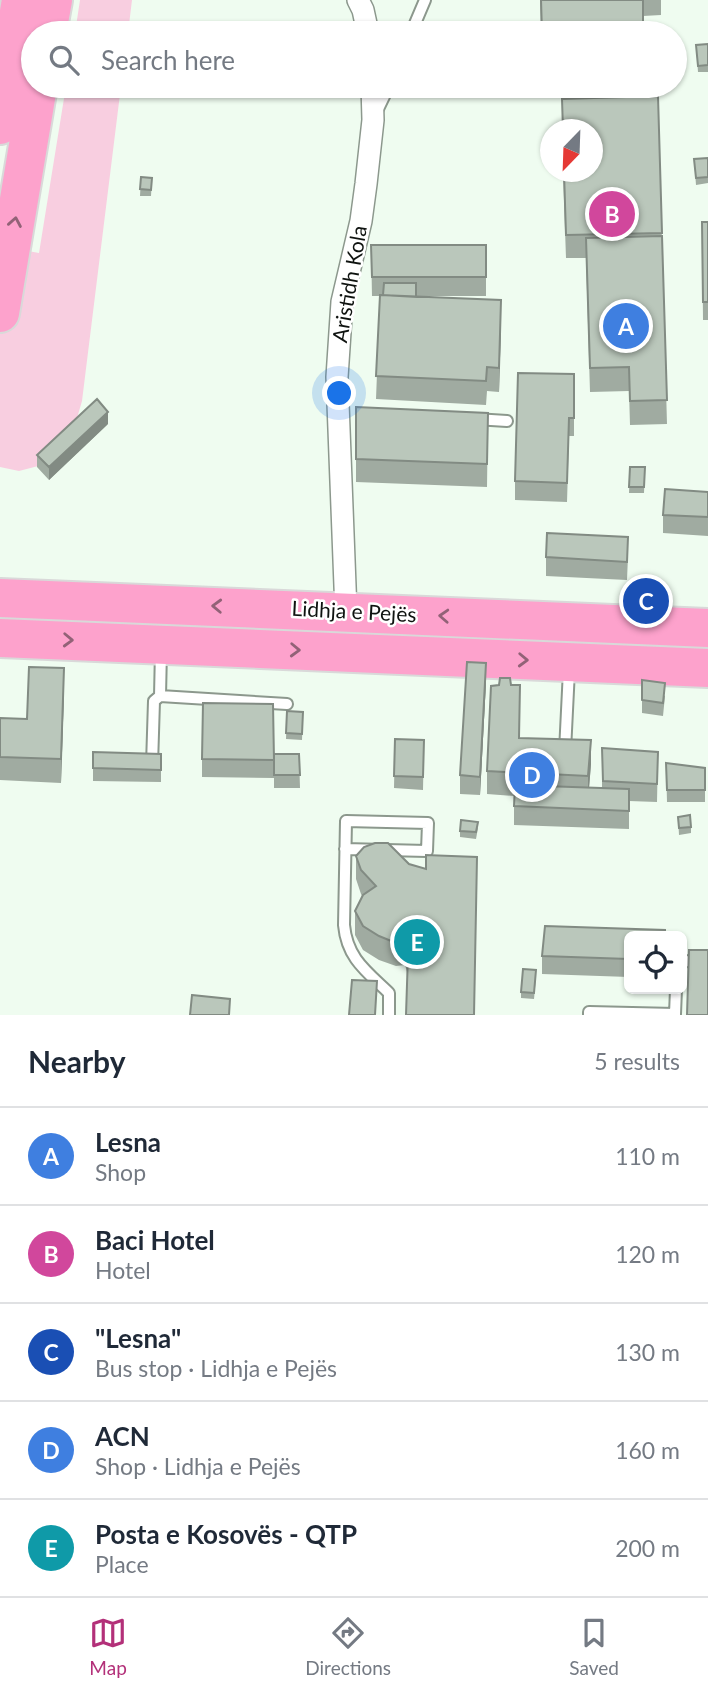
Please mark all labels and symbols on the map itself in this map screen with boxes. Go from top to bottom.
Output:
north arrow [540,119,603,182]
pin: B [589,188,635,240]
one-way arrow [7,216,22,227]
street label: Aristidh Kola [326,223,371,344]
pin: A [603,300,649,352]
your location [322,376,356,410]
pin: C [623,575,669,627]
street label: Lidhja e Pejës [291,595,417,626]
one-way arrow [211,599,222,614]
one-way arrow [438,608,449,623]
one-way arrow [63,633,74,648]
one-way arrow [290,643,301,658]
one-way arrow [518,653,529,668]
pin: D [509,749,555,801]
pin: E [394,916,440,968]

